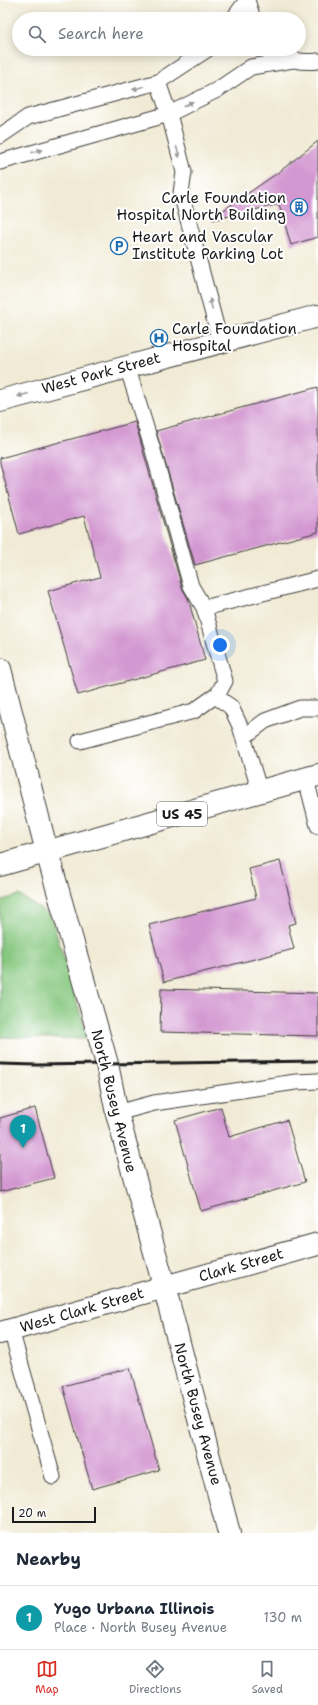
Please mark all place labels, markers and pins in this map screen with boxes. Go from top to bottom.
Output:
place label: Carle Foundation Hospital North Building [116,188,286,225]
building icon: Carle Foundation Hospital North Building [289,197,309,217]
place label: Heart and Vascular Institute Parking Lot [132,227,284,264]
parking icon: Heart and Vascular Institute Parking Lot [109,236,129,256]
place label: Carle Foundation Hospital [172,319,297,356]
hospital icon: Carle Foundation Hospital [149,328,169,348]
pin: 1 [10,1115,36,1148]

